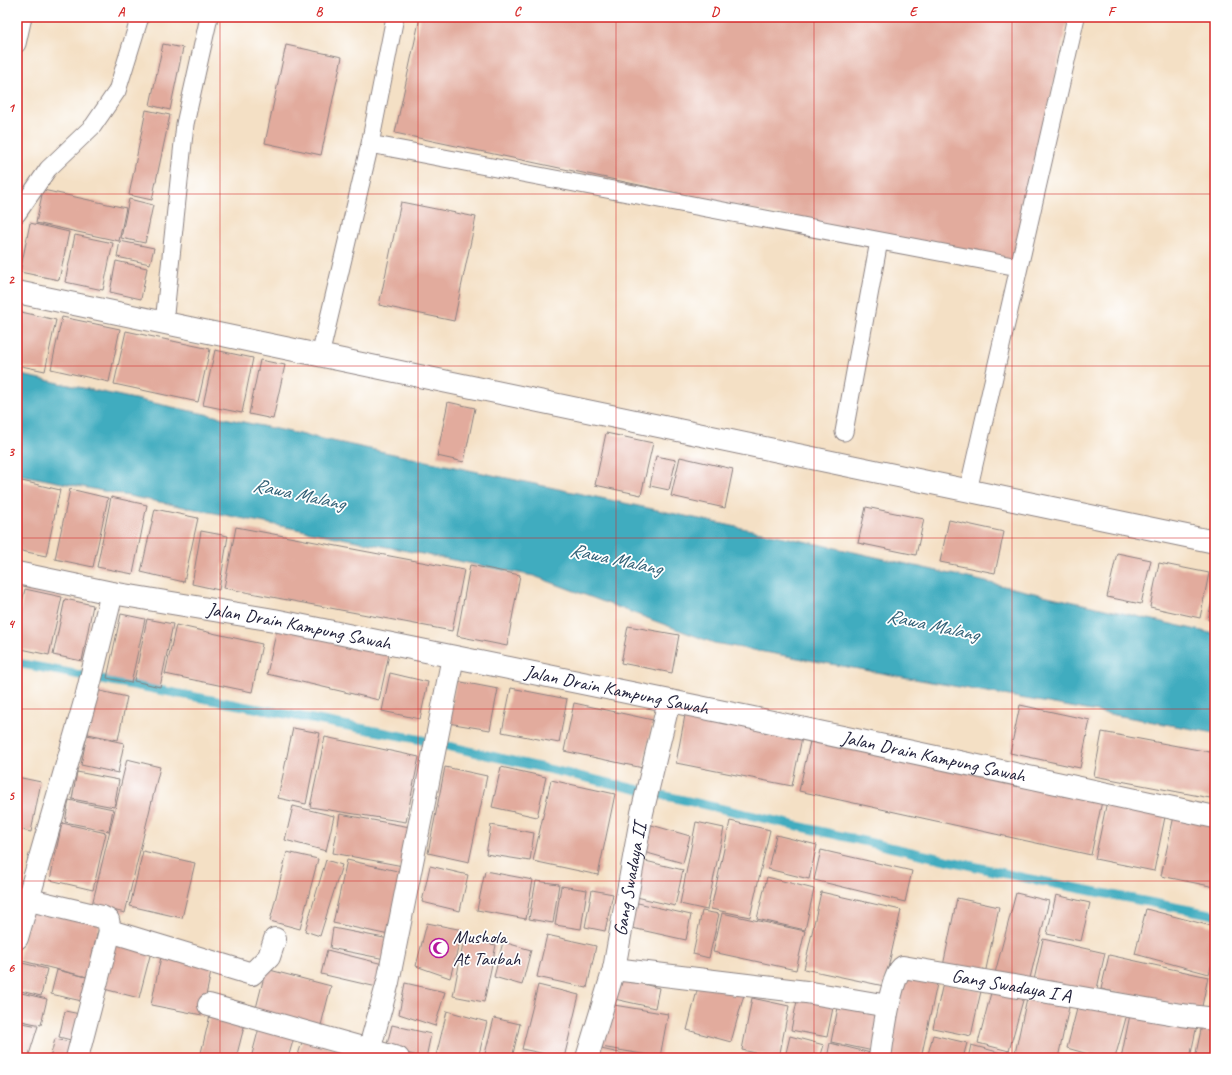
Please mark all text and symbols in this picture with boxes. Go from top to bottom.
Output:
text: A [118,4,126,20]
text: B [316,4,324,20]
text: C [514,4,522,20]
text: D [711,4,720,20]
text: E [910,4,919,20]
text: F [1108,4,1117,20]
text: 1 [8,100,16,116]
text: 2 [8,272,15,288]
text: 3 [8,444,15,460]
water label: Rawa Malang [251,472,350,517]
water label: Rawa Malang [568,537,667,582]
street label: Jalan Drain Kampung Sawah [204,597,394,656]
water label: Rawa Malang [885,603,984,648]
text: 4 [8,616,16,632]
street label: Jalan Drain Kampung Sawah [522,659,712,721]
street label: Jalan Drain Kampung Sawah [839,725,1029,788]
text: 5 [8,788,15,804]
street label: Gang Swadaya II [608,817,653,938]
place label: Mushola At Taubah [453,925,521,971]
mosque icon: Mushola At Taubah [428,937,450,959]
text: 6 [8,960,15,976]
street label: Gang Swadaya I A [950,964,1073,1008]

